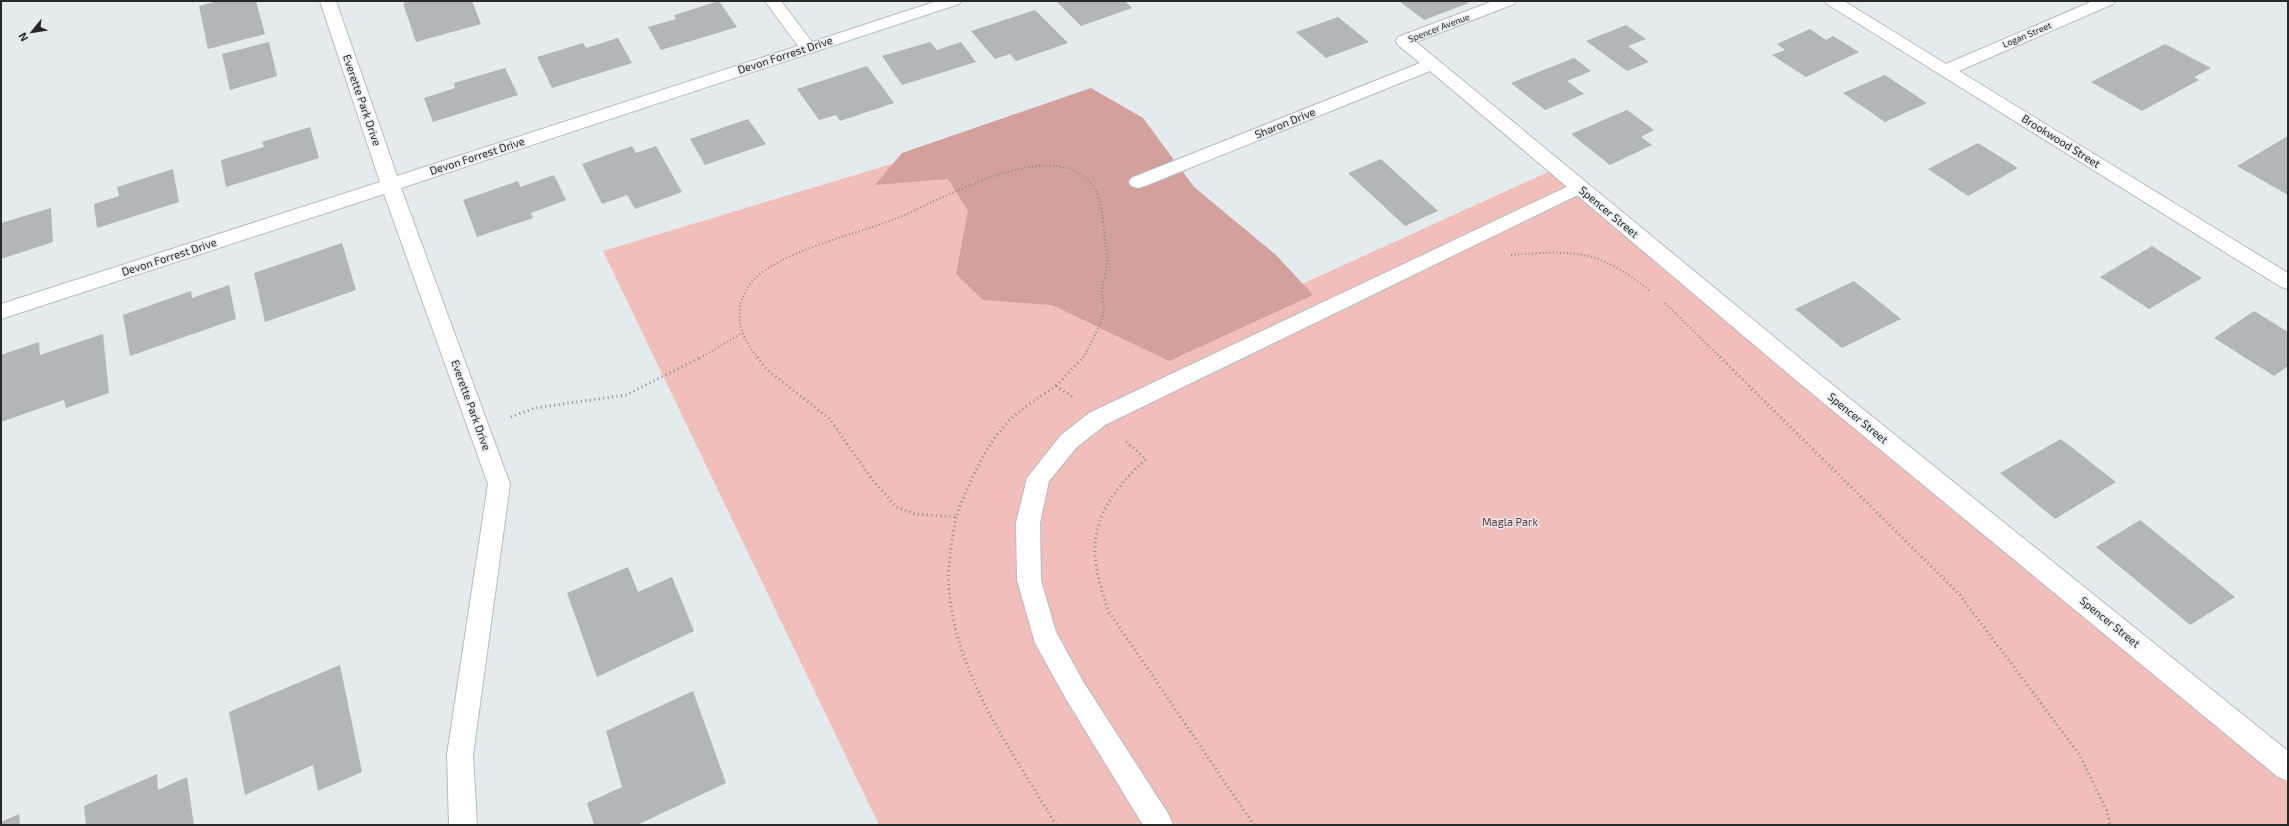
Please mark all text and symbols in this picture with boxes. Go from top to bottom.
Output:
street label: Spencer Avenue [1407,11,1471,44]
north arrow [12,12,52,52]
street label: Logan Street [2001,19,2053,50]
text: N [15,31,31,44]
street label: Devon Forrest Drive [736,33,834,76]
street label: Everette Park Drive [341,52,384,147]
street label: Sharon Drive [1253,104,1317,141]
street label: Brookwood Street [2020,111,2103,170]
street label: Devon Forrest Drive [428,134,526,177]
street label: Spencer Street [1577,183,1642,240]
street label: Devon Forrest Drive [120,235,218,278]
street label: Everette Park Drive [449,358,494,452]
street label: Spencer Street [1826,390,1891,446]
park label: Magla Park [1482,515,1538,528]
street label: Spencer Street [2078,594,2143,650]

